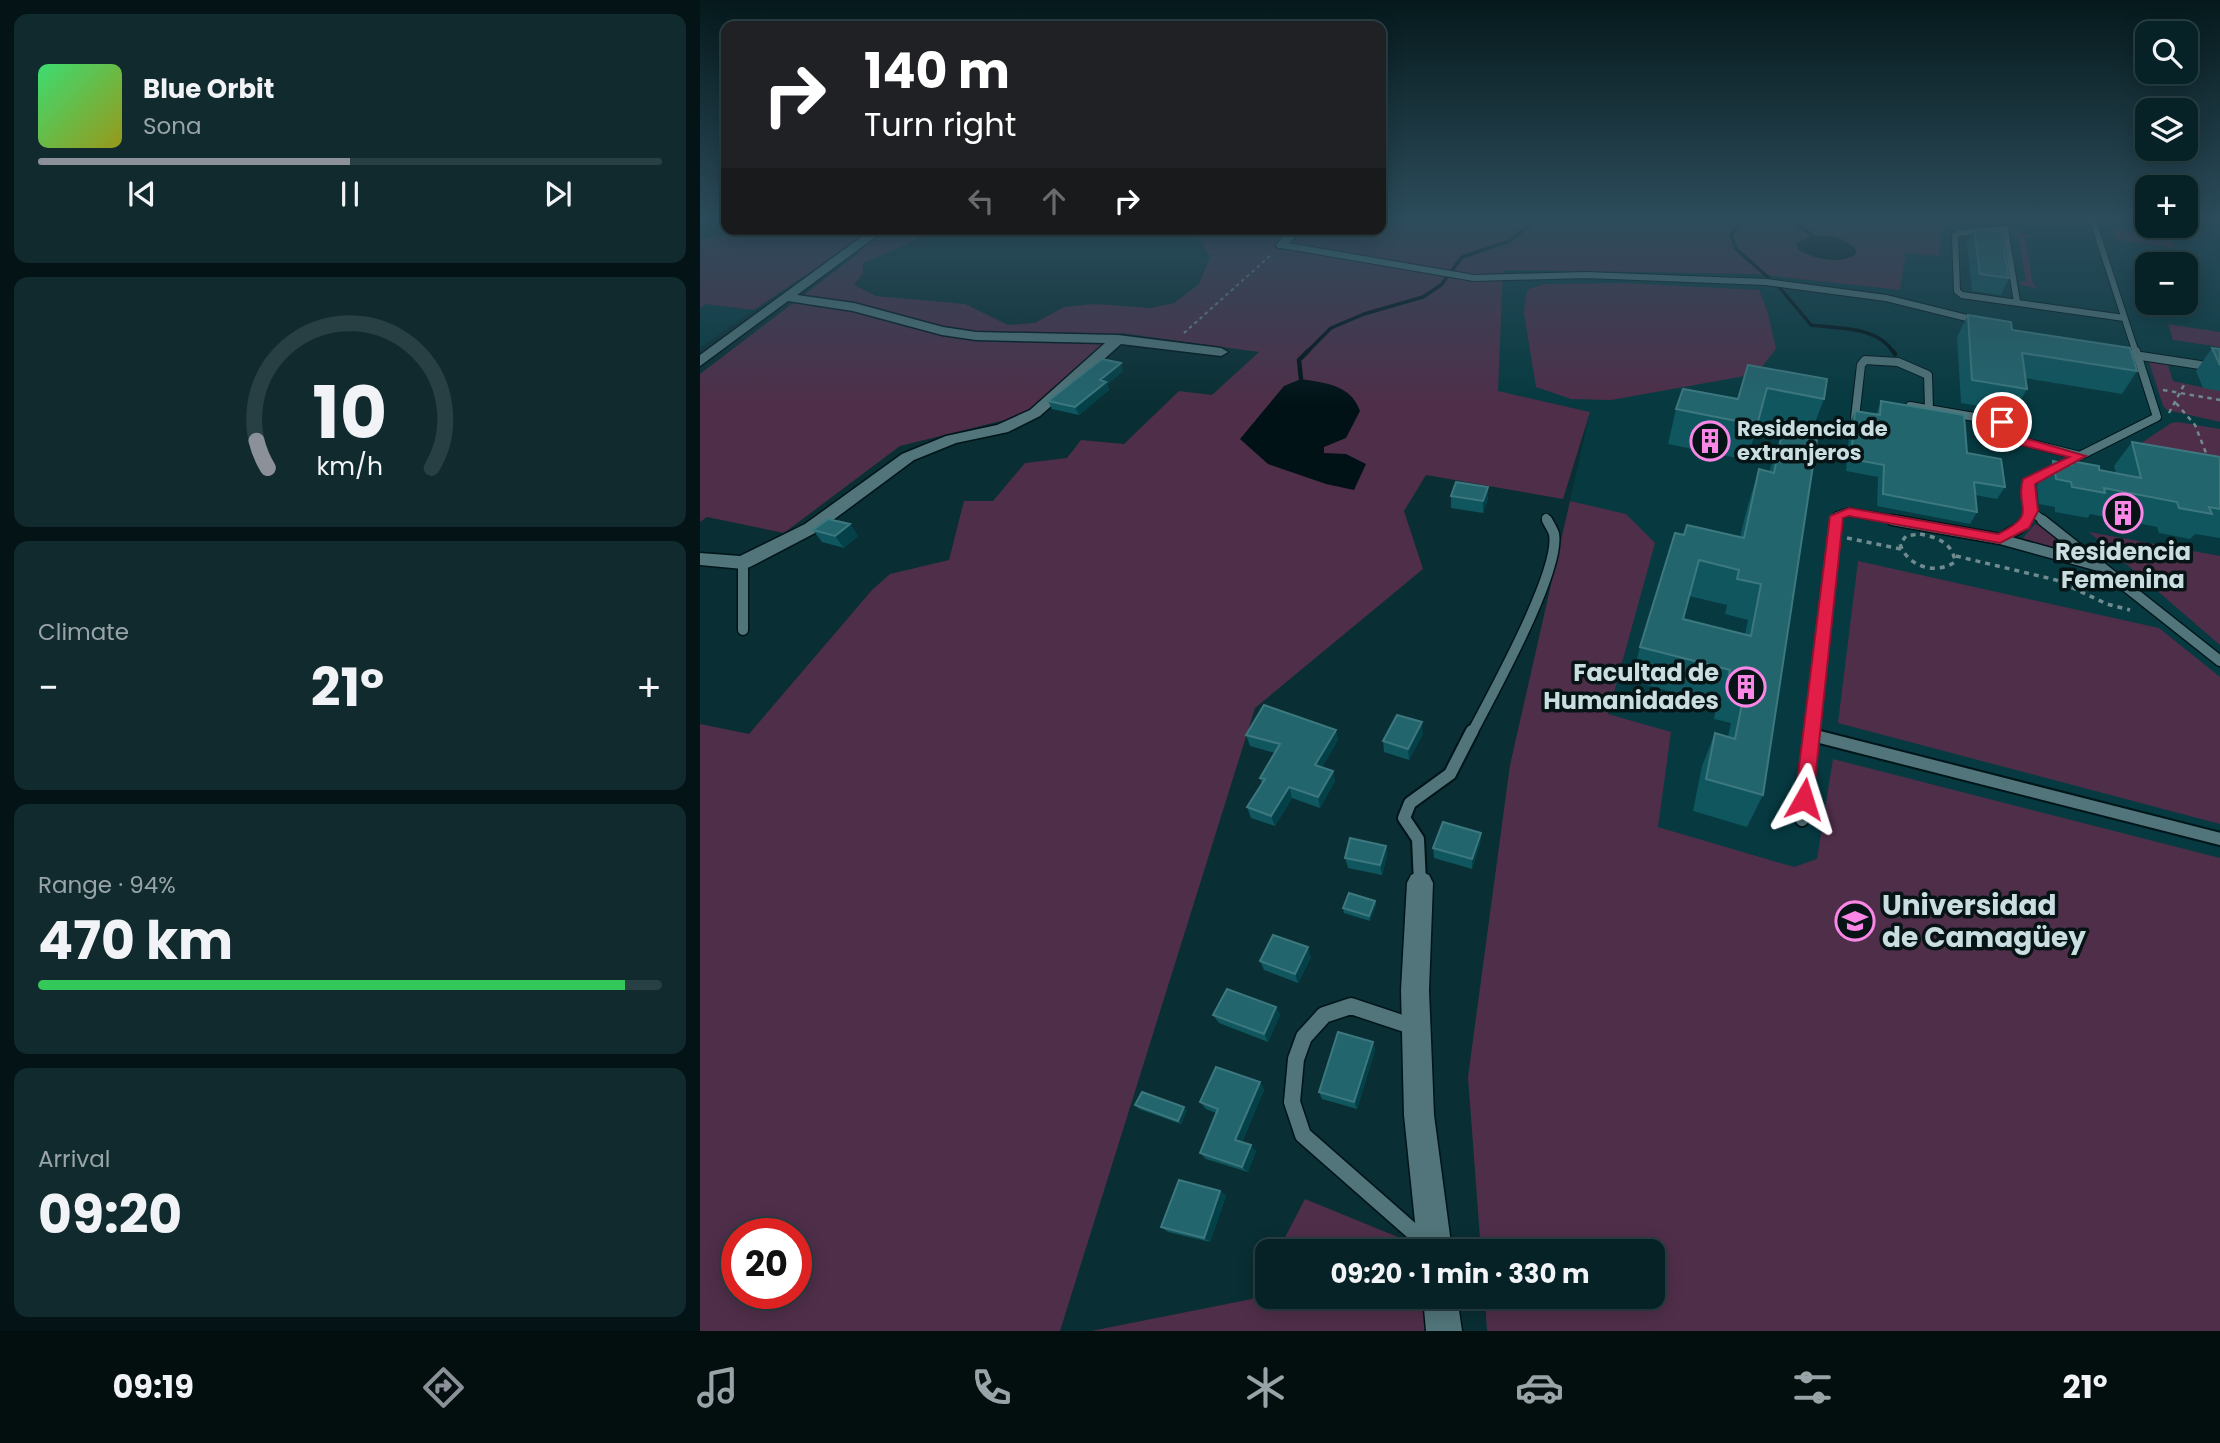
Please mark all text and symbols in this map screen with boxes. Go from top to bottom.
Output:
map controls [2135,21,2198,315]
button: search [2135,21,2198,84]
text: 140 m [864,37,1010,105]
icon: right [749,49,840,140]
text: Blue Orbit [143,71,274,107]
button: layers [2135,98,2198,161]
text: Turn right [864,102,1016,147]
text: Sona [143,110,202,142]
icon: previous [123,175,161,213]
icon: pause [331,175,369,213]
icon: next [539,175,577,213]
button: + [2135,175,2198,238]
icon: left [962,182,1000,220]
icon: ahead [1035,182,1073,220]
icon: right [1108,182,1146,220]
button: − [2135,252,2198,315]
text: 10 [313,363,387,464]
pin [1972,392,2032,452]
icon: arrive [1983,403,2021,441]
place label: Residencia de extranjeros [1737,414,1888,467]
building icon: Residencia de extranjeros [1689,420,1731,462]
text: km/h [317,449,383,484]
building icon: Residencia Femenina [2102,492,2144,534]
place label: Residencia Femenina [2055,535,2191,596]
text: Climate [38,616,129,648]
text: 21° [311,651,384,724]
place label: Facultad de Humanidades [1543,656,1719,717]
text: − [38,661,59,714]
text: + [636,661,662,714]
building icon: Facultad de Humanidades [1725,666,1767,708]
position arrow [1767,762,1841,836]
text: Range · 94% [38,869,176,901]
place label: Universidad de Camagüey [1882,886,2086,957]
school or university icon: Universidad de Camagüey [1834,900,1876,942]
text: 470 km [38,904,233,977]
text: Arrival [38,1143,110,1175]
text: 09:20 [38,1178,182,1251]
speed limit sign: 20 [721,1218,812,1309]
text: 09:20 · 1 min · 330 m [1330,1256,1590,1292]
icon: directions [419,1363,468,1412]
icon: music [693,1363,742,1412]
icon: phone [967,1363,1016,1412]
icon: climate [1241,1363,1290,1412]
icon: car [1515,1363,1564,1412]
icon: filters [1788,1363,1837,1412]
text: 09:19 [112,1364,194,1409]
text: 21° [2062,1364,2108,1409]

